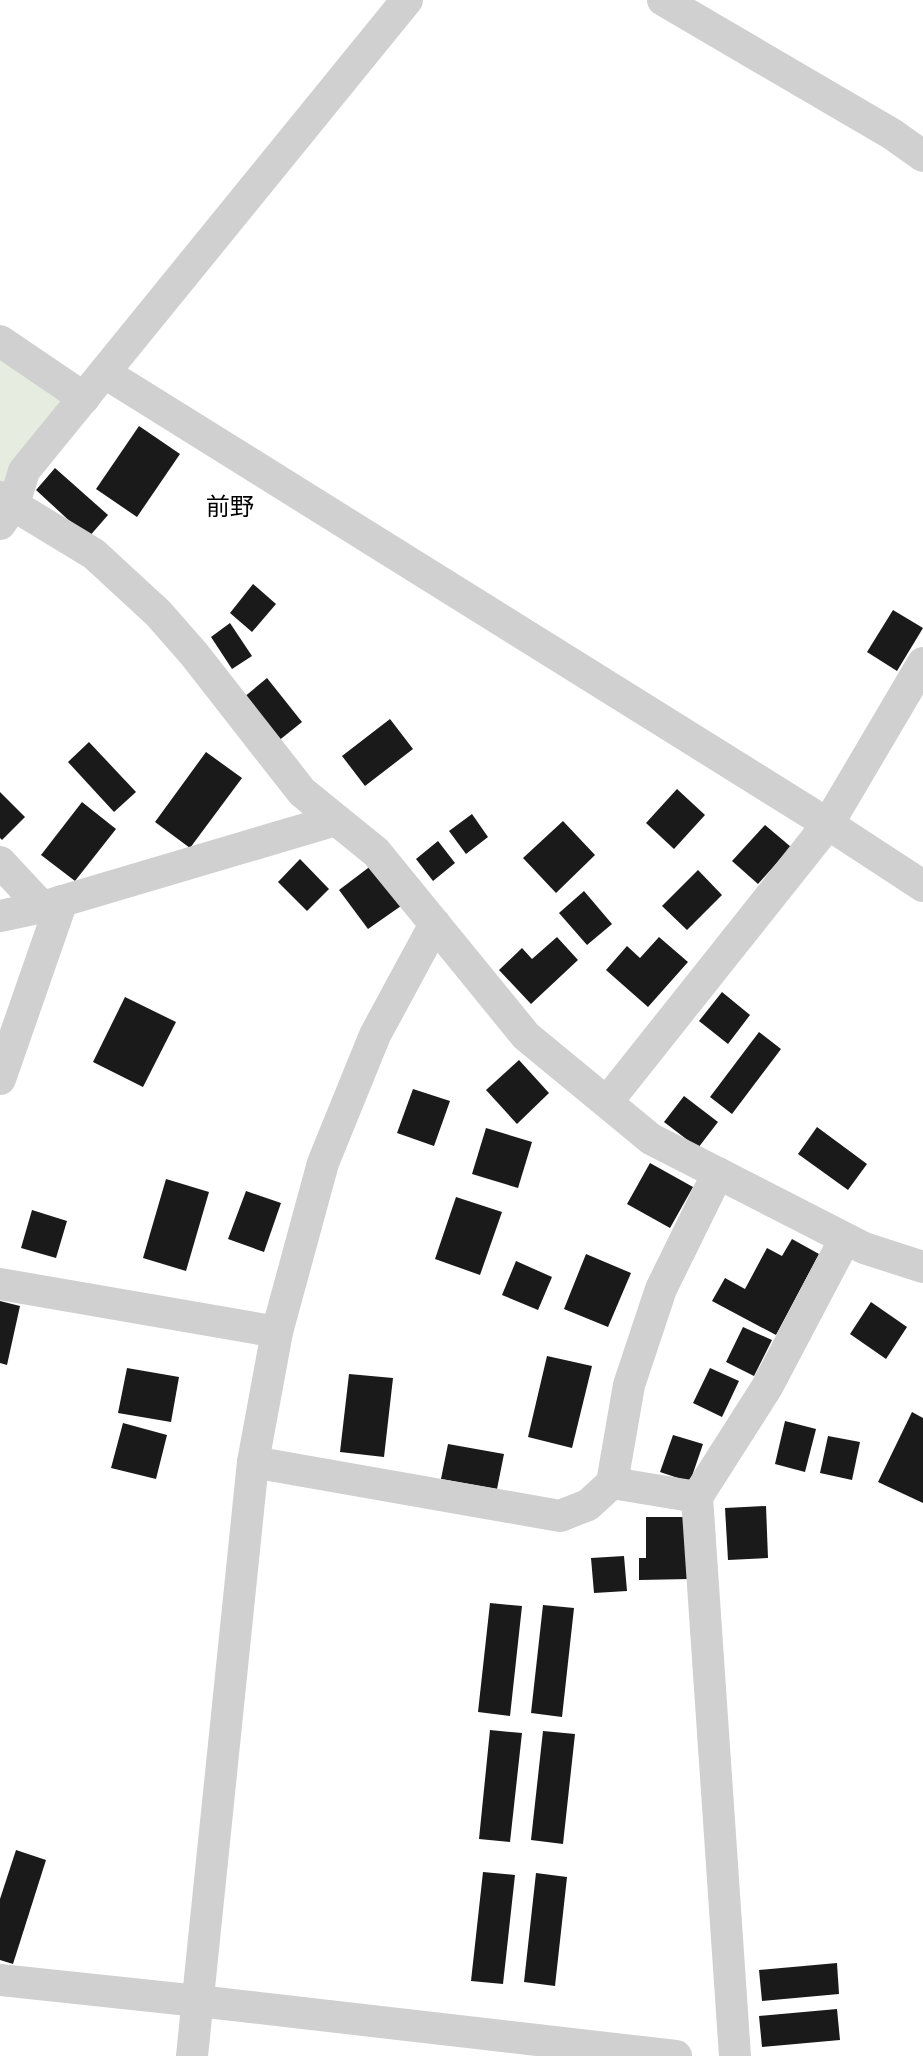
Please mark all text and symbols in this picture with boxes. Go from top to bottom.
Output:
district label: 前野 [206,492,254,521]

